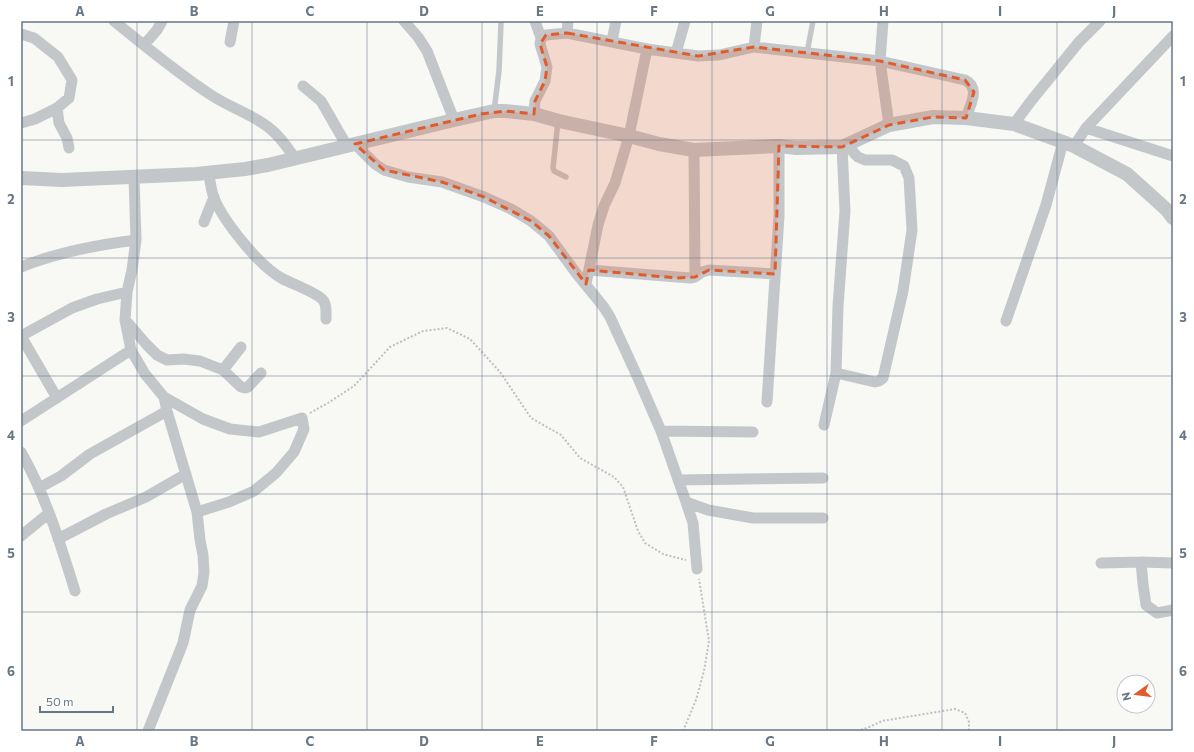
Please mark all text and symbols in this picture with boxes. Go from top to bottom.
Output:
text: A [75,3,85,19]
text: B [190,3,199,19]
text: C [306,3,315,19]
text: D [419,3,429,19]
text: E [536,3,544,19]
text: F [650,3,658,19]
text: G [765,3,775,19]
text: H [879,3,889,19]
text: I [998,3,1002,19]
text: J [1112,3,1116,19]
text: 1 [8,73,14,89]
text: 1 [1180,73,1186,89]
text: 2 [7,191,15,207]
text: 2 [1179,191,1187,207]
text: 3 [7,309,15,325]
text: 3 [1179,309,1187,325]
text: 4 [7,427,15,443]
text: 4 [1179,427,1187,443]
text: 5 [7,545,15,561]
text: 5 [1179,545,1187,561]
text: 6 [7,663,15,679]
text: 6 [1179,663,1187,679]
north arrow [1116,674,1156,714]
scale bar [40,688,113,714]
text: N [1119,691,1133,702]
text: 50 m [46,694,74,708]
text: A [75,733,85,749]
text: B [190,733,199,749]
text: C [306,733,315,749]
text: D [419,733,429,749]
text: E [536,733,544,749]
text: F [650,733,658,749]
text: G [765,733,775,749]
text: H [879,733,889,749]
text: I [998,733,1002,749]
text: J [1112,733,1116,749]

